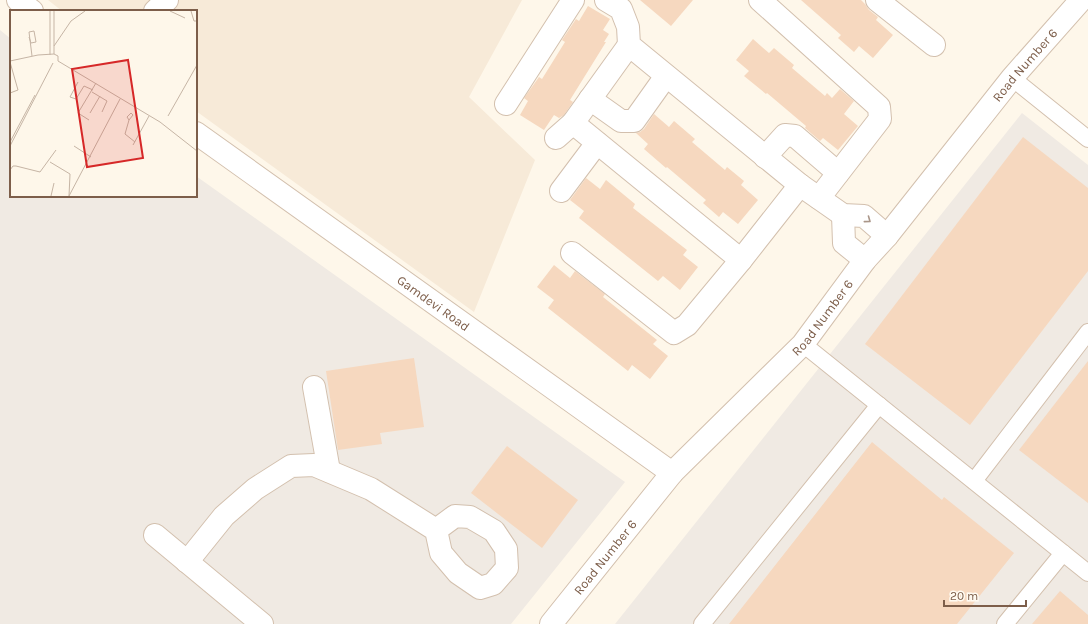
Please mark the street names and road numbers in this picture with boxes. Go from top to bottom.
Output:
street label: Road Number 6 [989,25,1060,105]
street label: Gamdevi Road [394,272,472,334]
street label: Road Number 6 [789,277,856,359]
street label: Road Number 6 [571,517,640,598]

